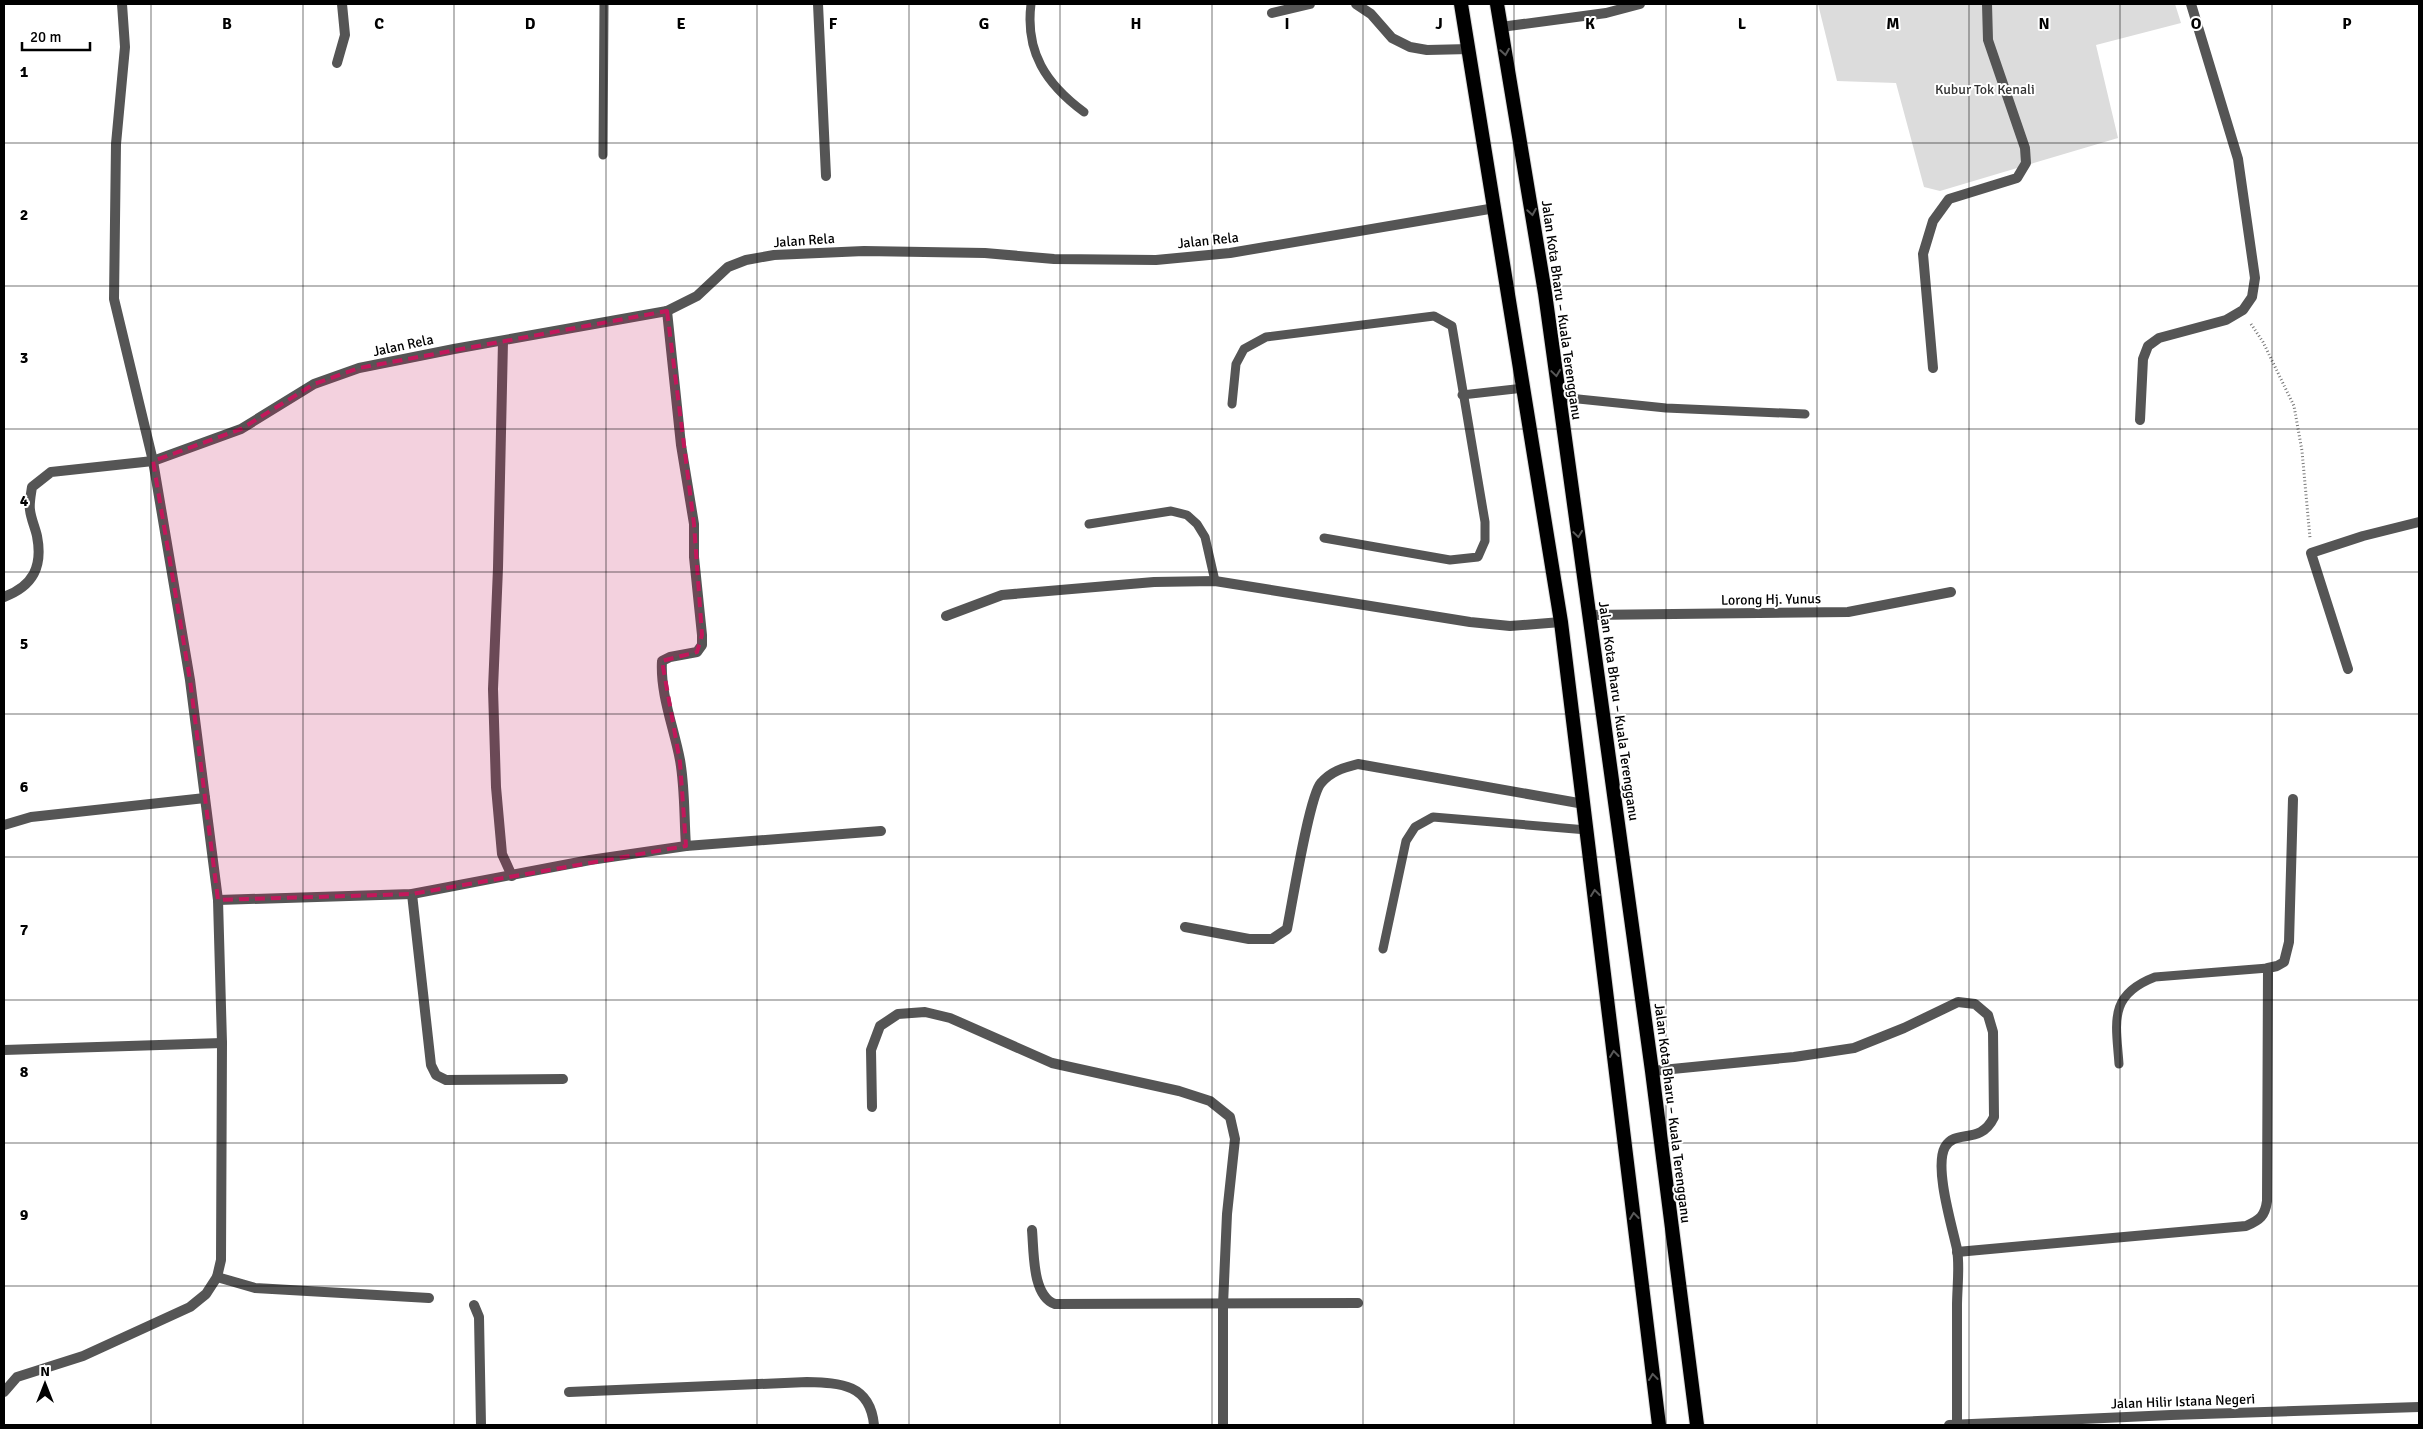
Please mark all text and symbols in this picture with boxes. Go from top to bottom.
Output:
text: B [222,14,232,34]
text: C [374,14,384,34]
text: D [525,14,536,34]
text: E [676,14,686,34]
text: F [829,14,838,34]
text: G [979,14,989,34]
text: H [1131,14,1141,34]
text: I [1284,14,1290,34]
text: J [1435,14,1443,34]
text: K [1585,14,1595,34]
text: L [1738,14,1747,34]
text: M [1886,14,1900,34]
text: N [2038,14,2050,34]
text: O [2191,14,2202,34]
text: P [2342,14,2352,34]
scale bar [22,20,90,52]
text: 20 m [30,28,61,46]
one-way arrow [1500,47,1510,56]
text: 1 [20,62,29,82]
park label: Kubur Tok Kenali [1935,81,2035,98]
street label: Jalan Kota Bharu – Kuala Terengganu [1538,199,1585,421]
text: 2 [20,205,28,225]
one-way arrow [1526,208,1536,216]
street label: Jalan Rela [1177,229,1239,252]
street label: Jalan Rela [773,230,835,251]
street label: Jalan Rela [371,331,435,360]
text: 3 [20,348,28,368]
one-way arrow [1550,369,1561,377]
text: 4 [20,491,29,511]
one-way arrow [1572,530,1583,538]
street label: Lorong Hj. Yunus [1721,590,1821,609]
street label: Jalan Kota Bharu – Kuala Terengganu [1595,600,1642,822]
text: 5 [20,634,28,654]
text: 6 [20,777,29,797]
one-way arrow [1590,889,1601,897]
text: 7 [20,920,29,940]
street label: Jalan Kota Bharu – Kuala Terengganu [1651,1002,1694,1224]
one-way arrow [1609,1050,1620,1058]
text: 8 [20,1062,29,1082]
text: 9 [20,1205,29,1225]
one-way arrow [1629,1211,1640,1219]
north arrow [20,1359,70,1409]
text: N [40,1363,50,1380]
one-way arrow [1648,1373,1659,1381]
street label: Jalan Hilir Istana Negeri [2111,1390,2255,1413]

